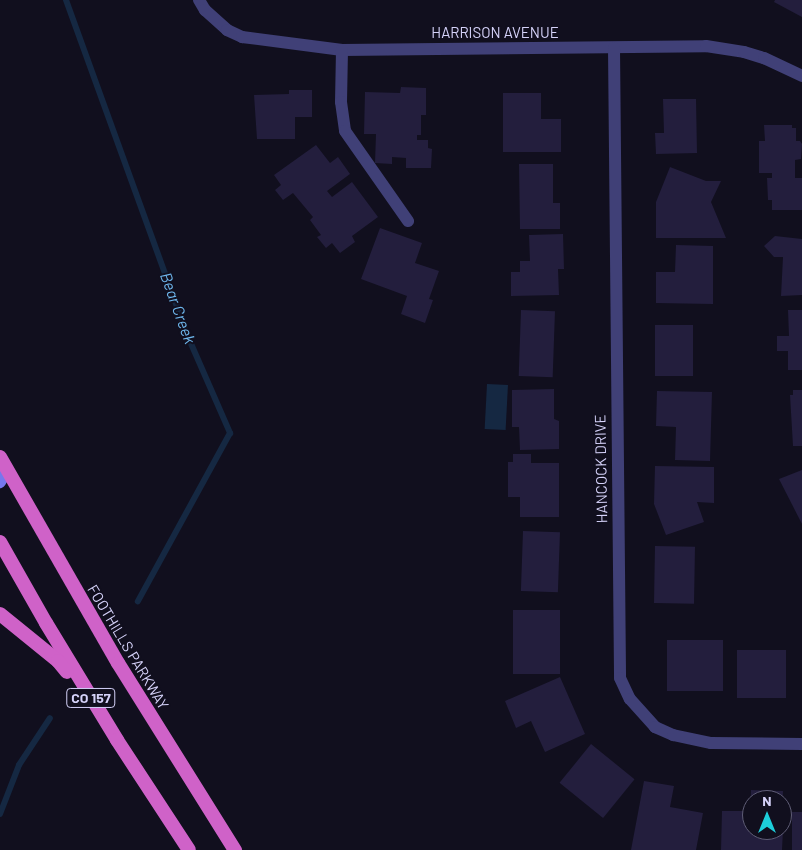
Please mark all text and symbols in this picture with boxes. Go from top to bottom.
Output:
street label: HARRISON AVENUE [431,24,559,42]
water label: Bear Creek [156,270,200,346]
street label: HANCOCK DRIVE [591,414,611,524]
street label: FOOTHILLS PARKWAY [84,581,172,713]
road number: CO 157 [66,686,116,710]
north arrow [742,790,792,840]
text: N [762,792,772,809]

